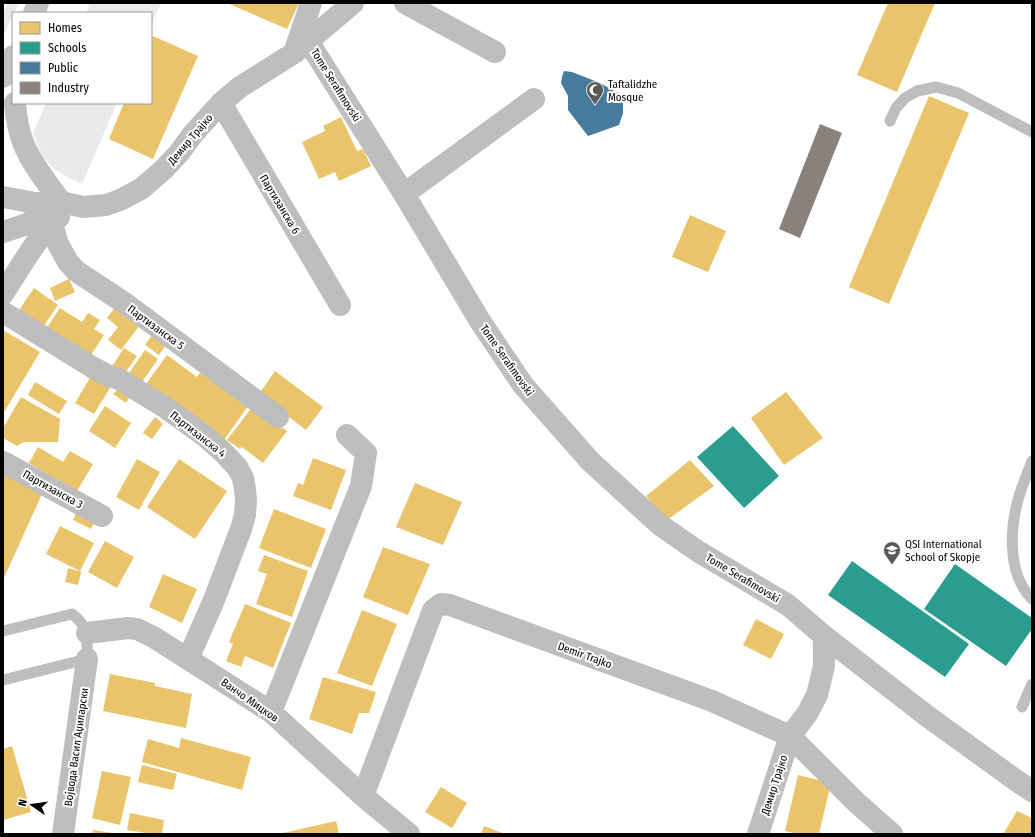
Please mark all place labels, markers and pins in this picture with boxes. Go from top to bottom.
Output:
place label: Taftalidzhe Mosque [608,78,657,104]
mosque icon: Taftalidzhe Mosque [585,80,605,105]
place label: QSI International School of Skopje [905,538,982,564]
school or university icon: QSI International School of Skopje [882,540,902,565]

